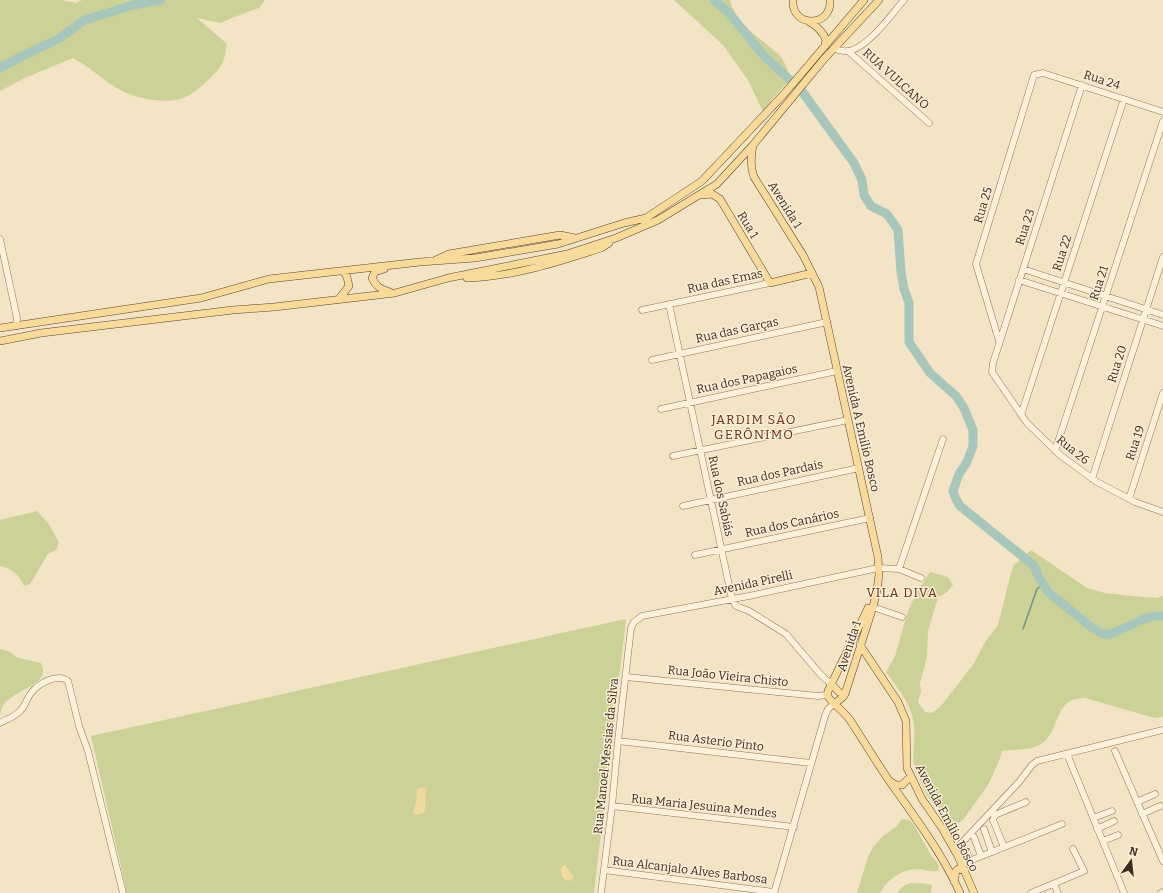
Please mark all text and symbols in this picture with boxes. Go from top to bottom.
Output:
street label: RUA VULCANO [860,46,932,112]
street label: Rua 24 [1082,68,1122,92]
street label: Avenida 1 [765,179,805,231]
street label: Rua 25 [971,185,995,225]
street label: Rua 23 [1013,207,1037,247]
street label: Rua 1 [735,209,762,241]
street label: Rua 22 [1050,233,1074,273]
street label: Rua 21 [1087,264,1111,302]
street label: Rua das Emas [686,266,764,296]
street label: Rua das Garças [694,314,780,346]
street label: Rua 20 [1104,344,1130,384]
street label: Rua dos Papagaios [695,361,799,397]
street label: Avenida A Emilio Bosco [840,363,883,493]
district label: JARDIM SÃO GERÔNIMO [711,412,796,442]
street label: Rua 19 [1123,424,1147,462]
street label: Rua 26 [1054,433,1092,467]
street label: Rua dos Sabiás [706,454,736,538]
street label: Rua dos Pardais [736,457,825,489]
street label: Rua dos Canários [744,506,841,540]
street label: Avenida Pirelli [712,568,794,598]
district label: VILA DIVA [866,585,938,600]
street label: Avenida 1 [834,619,864,673]
street label: Rua João Vieira Chisto [667,663,789,689]
street label: Rua Manoel Messias da Silva [591,677,621,835]
street label: Rua Asterio Pinto [667,728,765,754]
street label: Avenida Emílio Bôsco [913,762,981,874]
street label: Rua Maria Jesuina Mendes [630,791,778,821]
north arrow [1111,841,1151,881]
text: N [1128,844,1140,859]
street label: Rua Alcanjalo Alves Barbosa [612,854,769,887]

